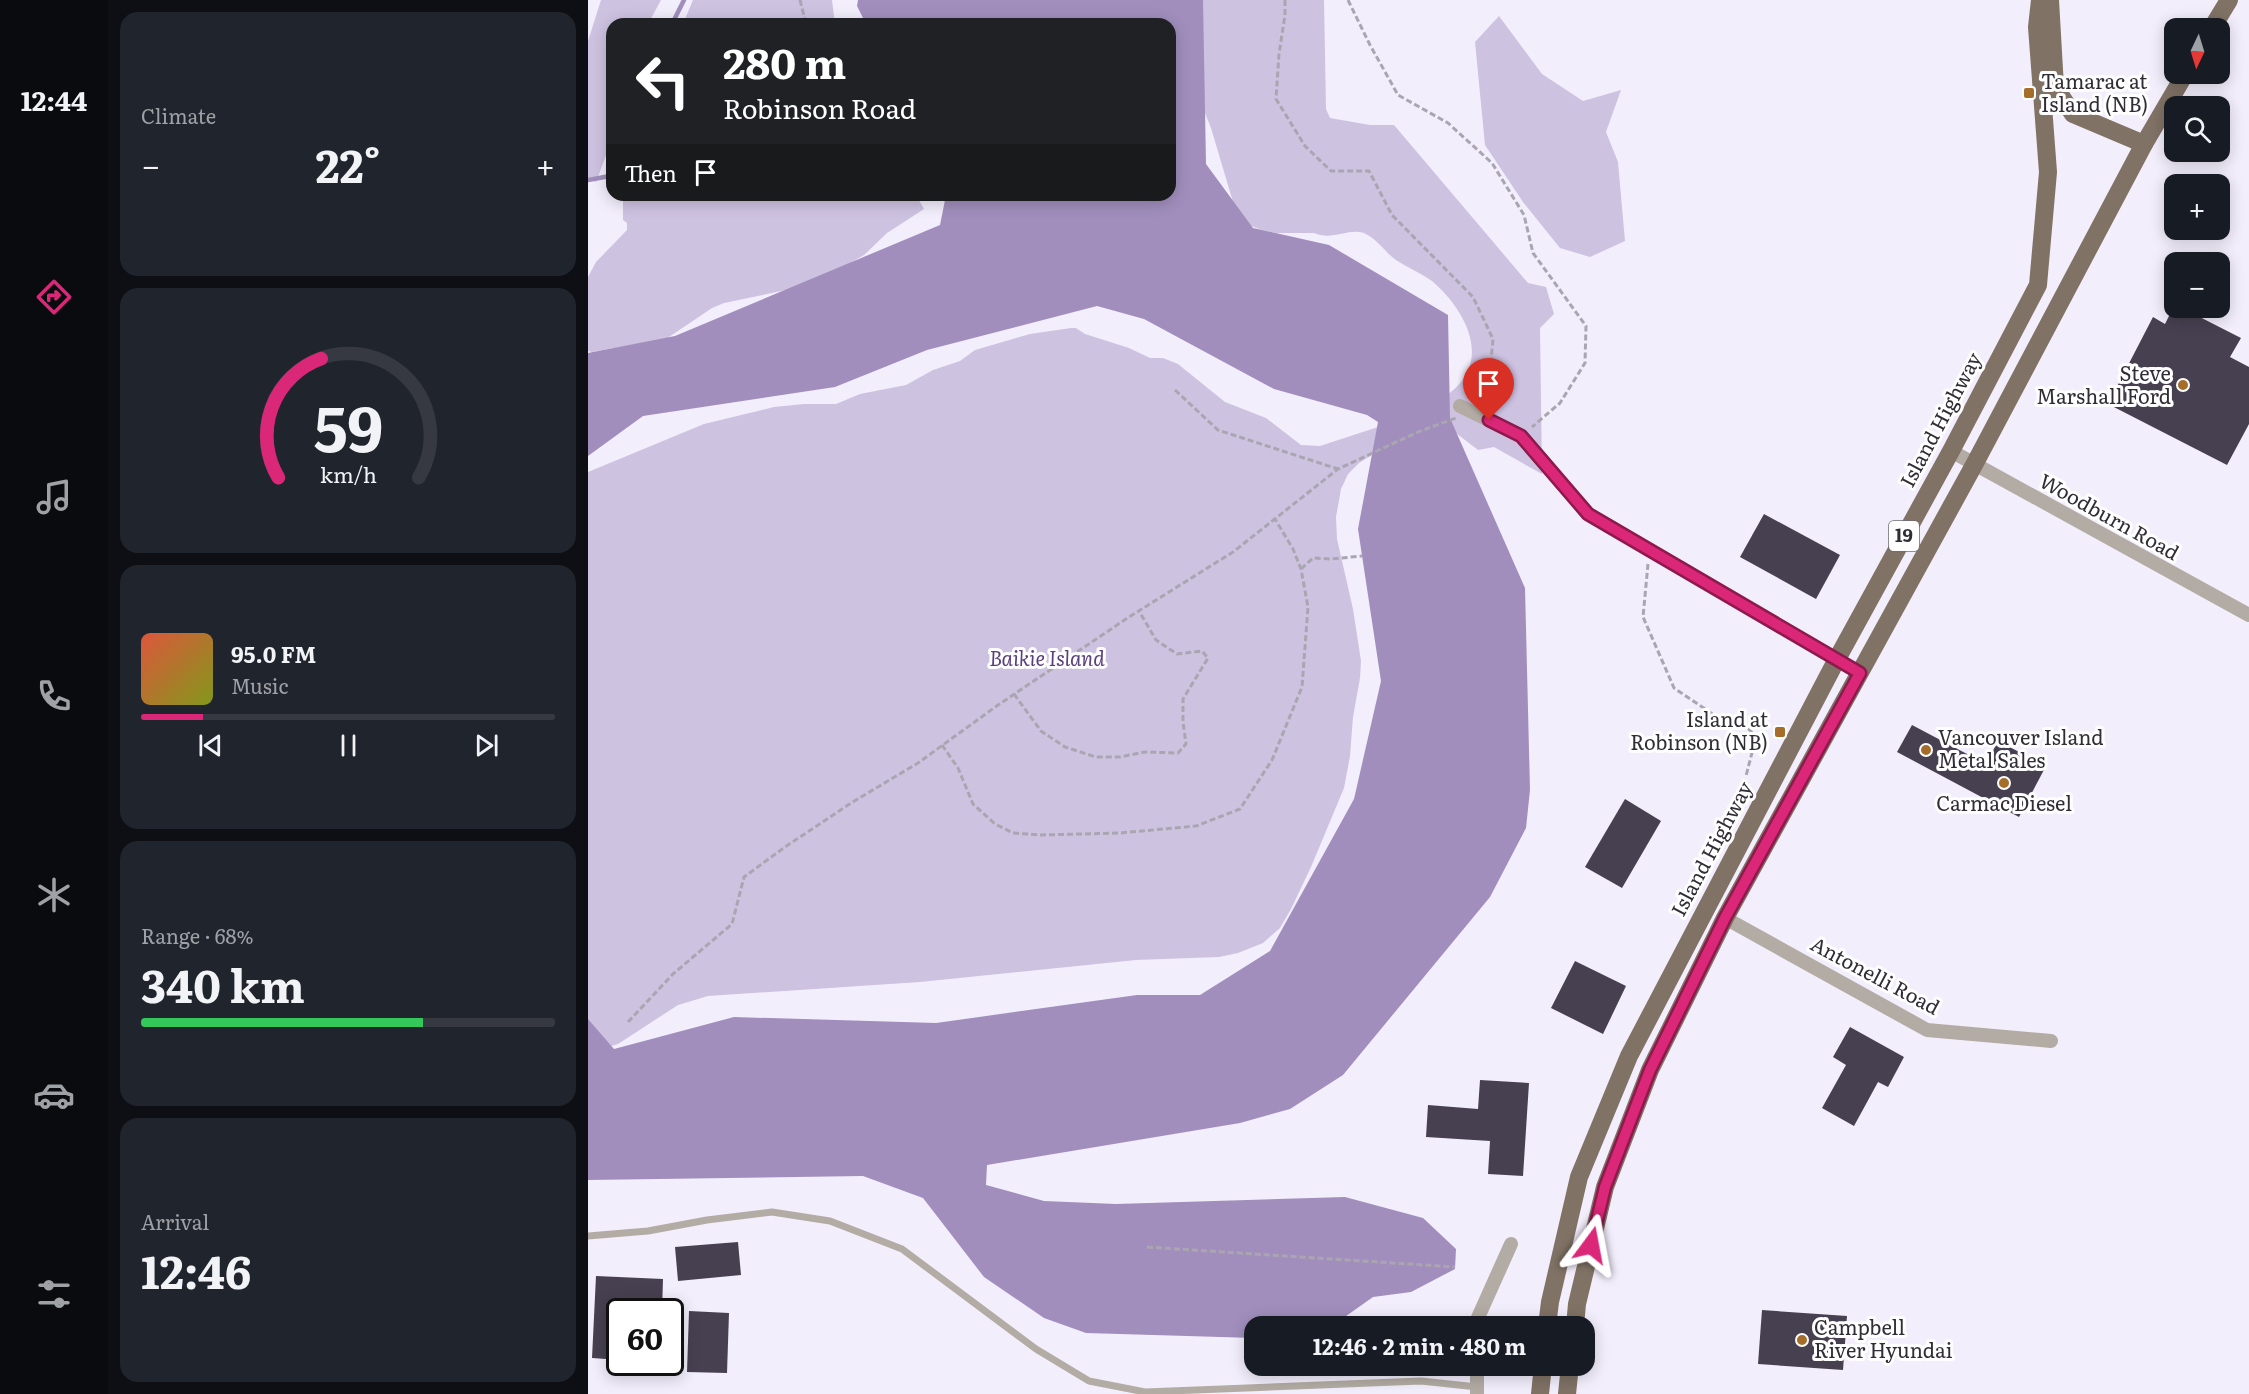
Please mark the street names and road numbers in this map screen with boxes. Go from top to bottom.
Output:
street label: Island Highway [1891,346,1988,492]
street label: Woodburn Road [2035,464,2185,566]
road number: 19 [1889,521,1919,551]
street label: Island Highway [1662,775,1759,921]
street label: Antonelli Road [1806,928,1946,1021]

